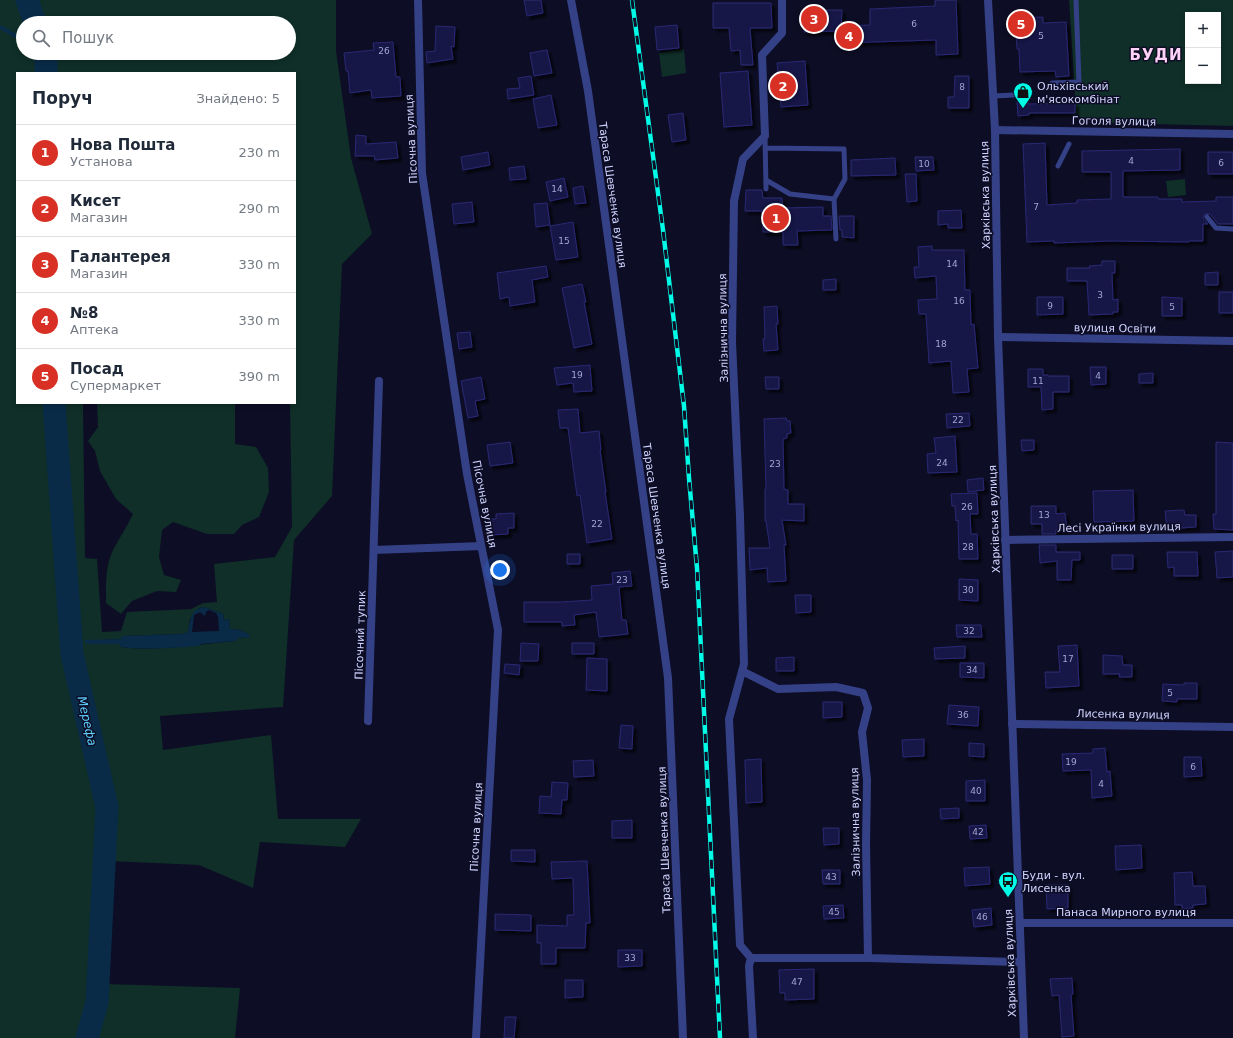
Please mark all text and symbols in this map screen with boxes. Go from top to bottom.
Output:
pin: 3 [801,4,827,34]
pin: 5 [1008,9,1034,39]
map controls [1185,12,1221,84]
button: + [1185,12,1221,48]
search box [16,16,296,60]
house number: 6 [911,19,917,29]
pin: 4 [836,21,862,51]
icon: search [30,27,52,49]
text: Пошук [62,29,114,47]
house number: 5 [1038,31,1044,41]
house number: 26 [378,46,390,56]
district label: БУДИ [1130,46,1182,64]
button: − [1185,48,1221,84]
pin: 2 [770,71,796,101]
place label: Ольхівський м'ясокомбінат [1037,80,1120,106]
shop icon: Ольхівський м'ясокомбінат [1012,81,1034,109]
house number: 8 [959,82,965,92]
text: Поруч [32,88,93,108]
text: Знайдено: 5 [197,91,280,106]
street label: Пісочна вулиця [403,94,420,184]
street label: Гоголя вулиця [1072,114,1156,129]
street label: Тараса Шевченка вулиця [596,120,629,269]
text: Нова Пошта [70,136,175,154]
street label: Харківська вулиця [978,141,993,249]
text: 1 [40,145,50,160]
text: 230 m [238,145,280,160]
text: Установа [70,154,133,169]
house number: 4 [1128,156,1134,166]
house number: 6 [1218,158,1224,168]
house number: 10 [918,159,930,169]
house number: 14 [551,184,563,194]
text: Кисет [70,192,121,210]
text: 2 [40,201,50,216]
text: 290 m [238,201,280,216]
house number: 7 [1033,202,1039,212]
pin: 1 [763,203,789,233]
text: Магазин [70,210,128,225]
house number: 15 [558,236,570,246]
text: Галантерея [70,248,171,266]
text: 3 [40,257,50,272]
text: 330 m [238,257,280,272]
house number: 14 [946,259,958,269]
text: Магазин [70,266,128,281]
street label: Залізнична вулиця [716,273,731,383]
house number: 3 [1097,290,1103,300]
house number: 16 [953,296,965,306]
house number: 9 [1047,301,1053,311]
house number: 5 [1169,302,1175,312]
text: №8 [70,304,98,322]
text: 4 [40,313,50,328]
text: 330 m [238,313,280,328]
street label: вулиця Освіти [1074,321,1156,336]
text: Аптека [70,322,119,337]
house number: 18 [935,339,947,349]
text: Посад [70,360,124,378]
text: 5 [40,369,50,384]
text: 390 m [238,369,280,384]
house number: 19 [571,370,583,380]
house number: 4 [1095,371,1101,381]
house number: 11 [1032,376,1044,386]
text: Супермаркет [70,378,161,393]
house number: 22 [952,415,964,425]
street label: Тараса Шевченка вулиця [640,441,673,590]
house number: 24 [936,458,948,468]
street label: Пісочна вулиця [470,459,499,549]
house number: 23 [769,459,781,469]
street label: Харківська вулиця [986,465,1003,573]
house number: 26 [961,502,973,512]
house number: 13 [1038,510,1050,520]
house number: 22 [591,519,603,529]
street label: Лесі Українки вулиця [1057,520,1181,535]
house number: 28 [962,542,974,552]
your location [490,560,510,580]
house number: 23 [616,575,628,585]
house number: 30 [962,585,974,595]
street label: Пісочний тупик [352,590,369,680]
house number: 32 [963,626,975,636]
house number: 17 [1062,654,1074,664]
house number: 34 [966,665,978,675]
house number: 5 [1167,688,1173,698]
water label: Мерефа [75,695,99,747]
street label: Лисенка вулиця [1076,707,1170,722]
house number: 36 [957,710,969,720]
house number: 19 [1065,757,1077,767]
house number: 6 [1190,762,1196,772]
street label: Тараса Шевченка вулиця [655,766,674,915]
street label: Залізнична вулиця [848,767,863,877]
house number: 4 [1098,779,1104,789]
street label: Пісочна вулиця [468,782,485,872]
house number: 40 [970,786,982,796]
house number: 42 [972,827,984,837]
place label: Буди - вул. Лисенка [1022,869,1085,895]
bus stop icon: Буди - вул. Лисенка [997,870,1019,898]
house number: 43 [825,872,837,882]
street label: Панаса Мирного вулиця [1056,906,1196,919]
house number: 45 [828,907,840,917]
street label: Харківська вулиця [1002,909,1019,1017]
house number: 46 [976,912,988,922]
house number: 33 [624,953,636,963]
house number: 47 [791,977,803,987]

